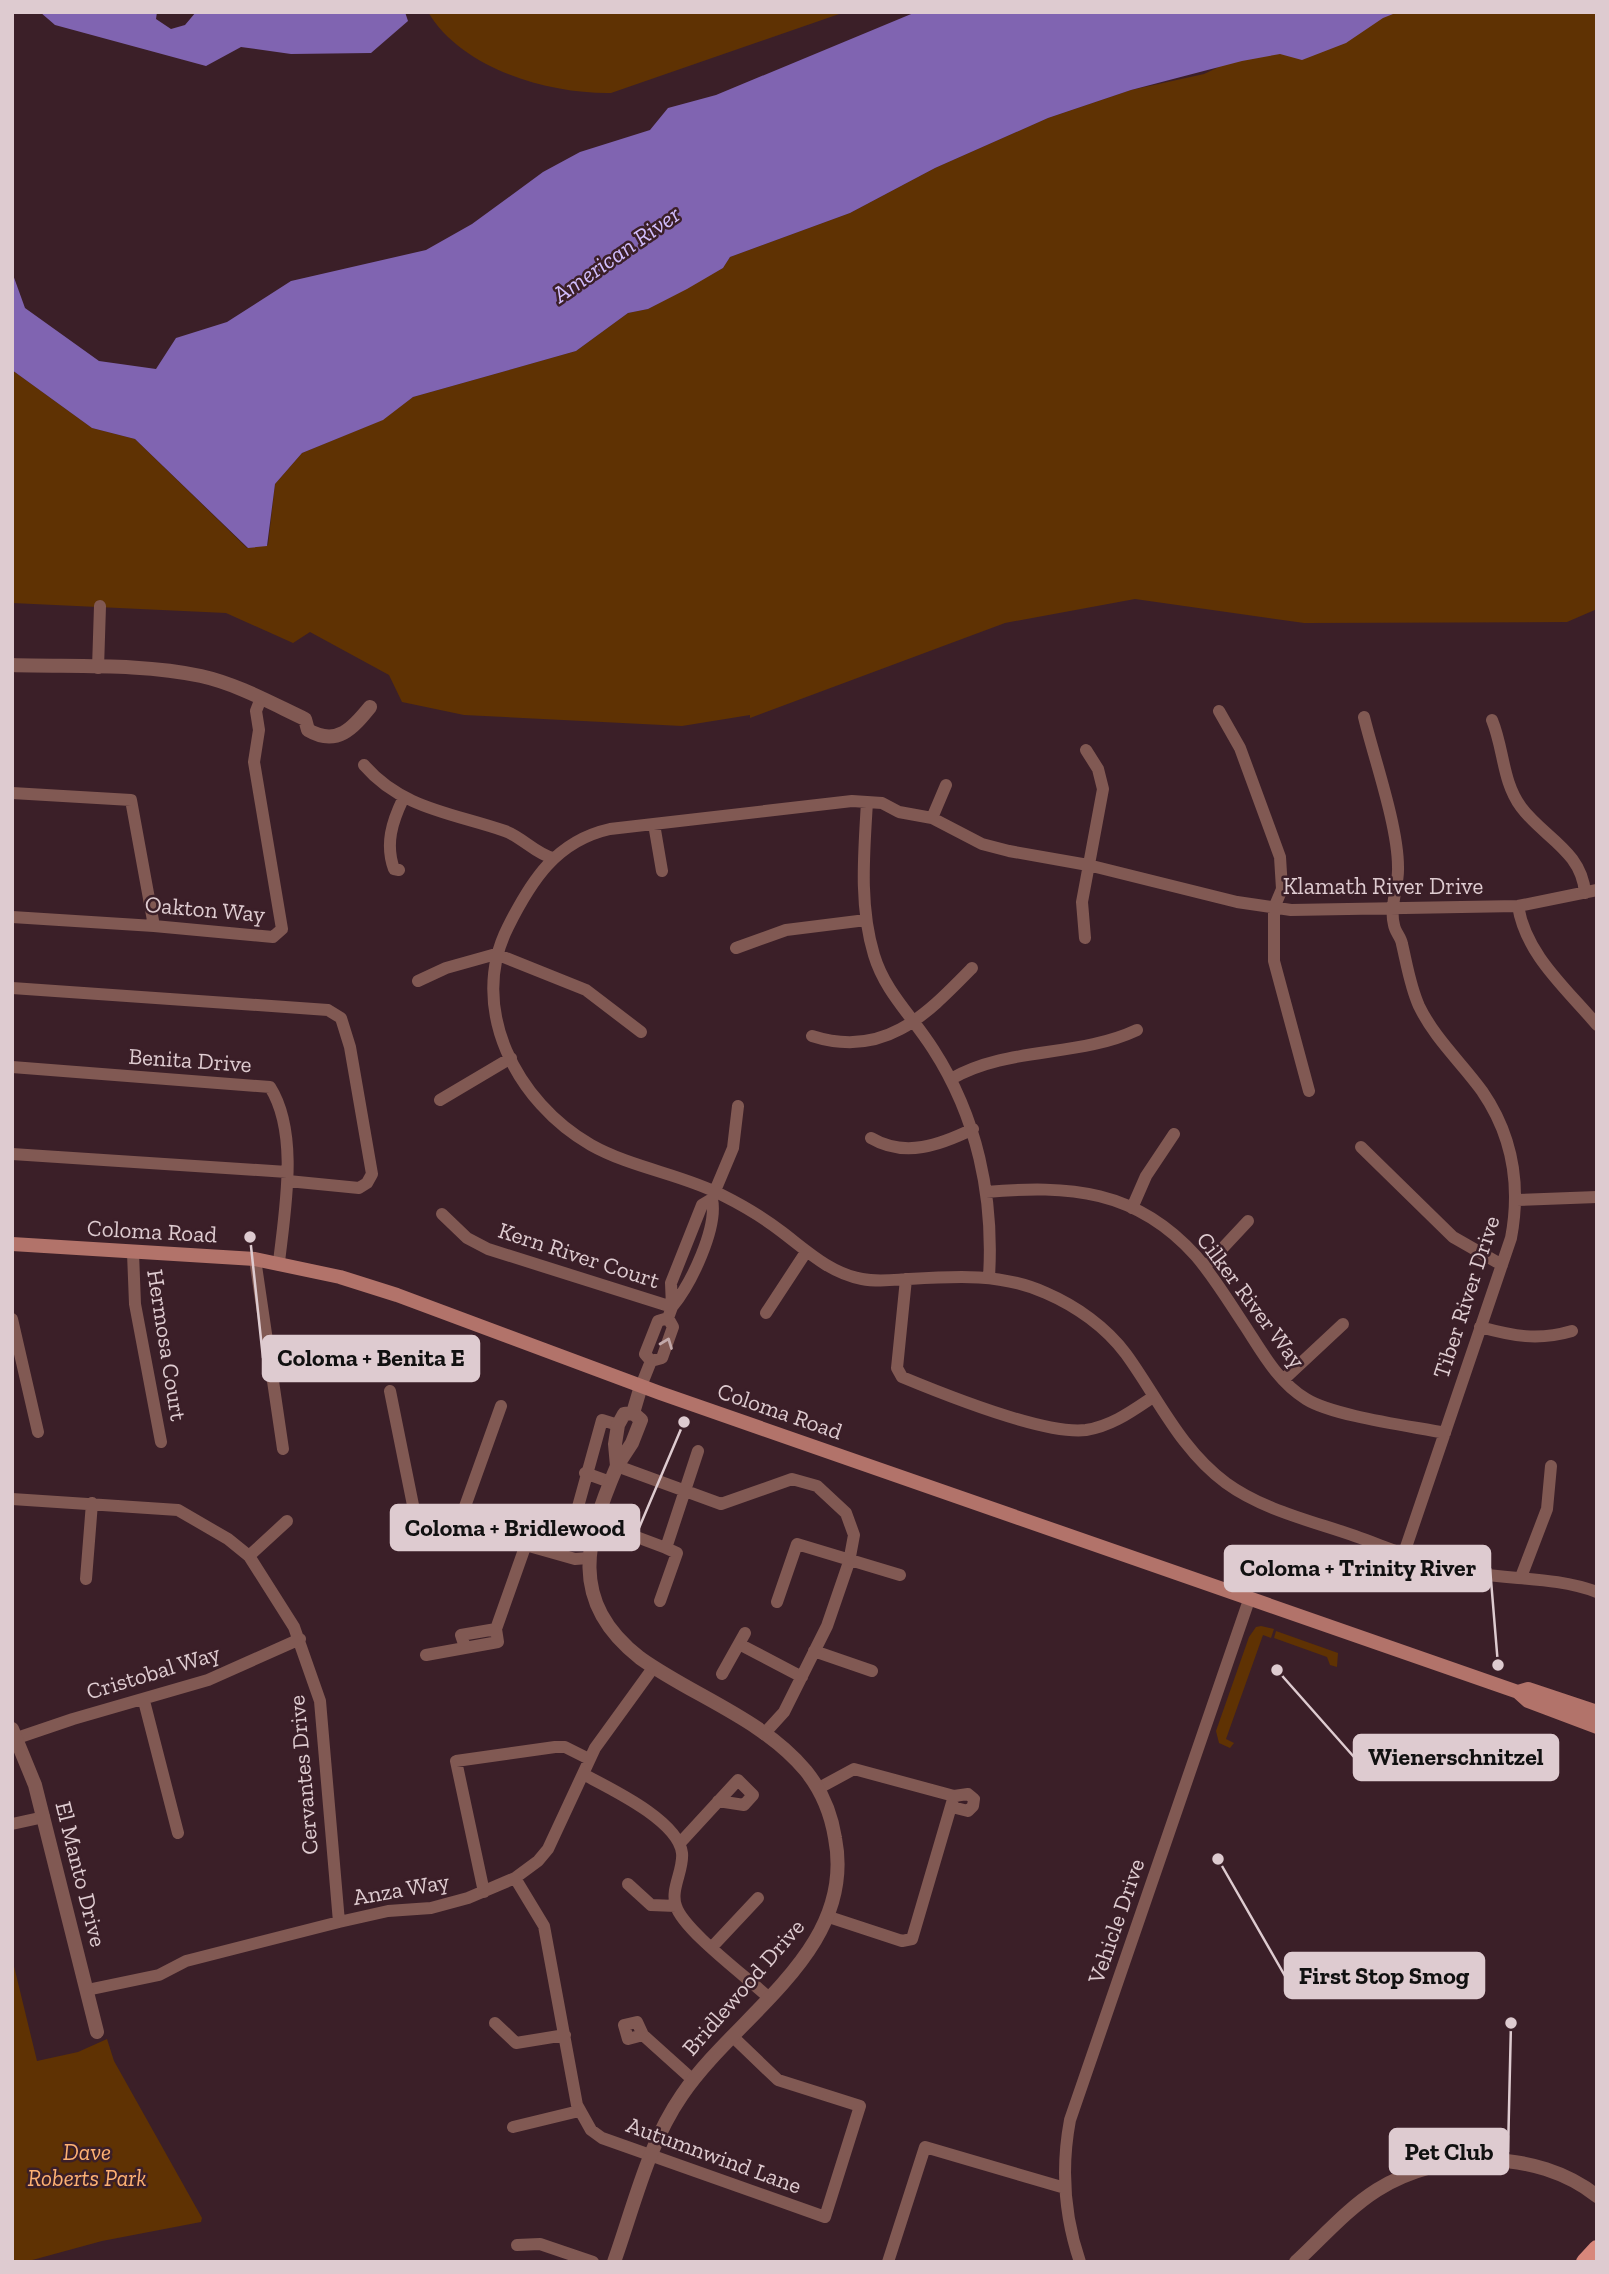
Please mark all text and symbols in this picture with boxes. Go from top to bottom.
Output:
water label: American River [546,199,686,309]
street label: Klamath River Drive [1283,872,1483,900]
street label: Oakton Way [144,890,267,928]
street label: Benita Drive [128,1042,252,1078]
street label: Tiber River Drive [1427,1212,1505,1382]
street label: Coloma Road [86,1214,218,1248]
street label: Kern River Court [495,1216,664,1294]
street label: Cilker River Way [1191,1226,1311,1374]
street label: Hermosa Court [141,1267,193,1423]
callout: Coloma + Benita E [263,1336,479,1381]
one-way arrow [659,1337,673,1349]
text: Coloma + Benita E [277,1343,465,1372]
street label: Coloma Road [714,1377,846,1446]
callout: Coloma + Bridlewood [391,1505,639,1550]
text: Coloma + Bridlewood [405,1513,626,1542]
callout: Coloma + Trinity River [1225,1546,1490,1591]
text: Coloma + Trinity River [1240,1553,1477,1582]
street label: Cristobal Way [83,1638,223,1706]
street label: Cervantes Drive [282,1694,324,1856]
callout: Wienerschnitzel [1354,1735,1558,1780]
text: Wienerschnitzel [1368,1742,1544,1771]
street label: El Manto Drive [49,1798,113,1950]
street label: Vehicle Drive [1081,1855,1150,1988]
street label: Anza Way [351,1867,452,1911]
street label: Bridlewood Drive [676,1913,810,2061]
callout: First Stop Smog [1285,1953,1484,1998]
text: First Stop Smog [1299,1961,1470,1990]
street label: Autumnwind Lane [623,2110,805,2200]
callout: Pet Club [1390,2129,1508,2174]
text: Pet Club [1404,2137,1494,2166]
park label: Dave Roberts Park [28,2138,146,2192]

